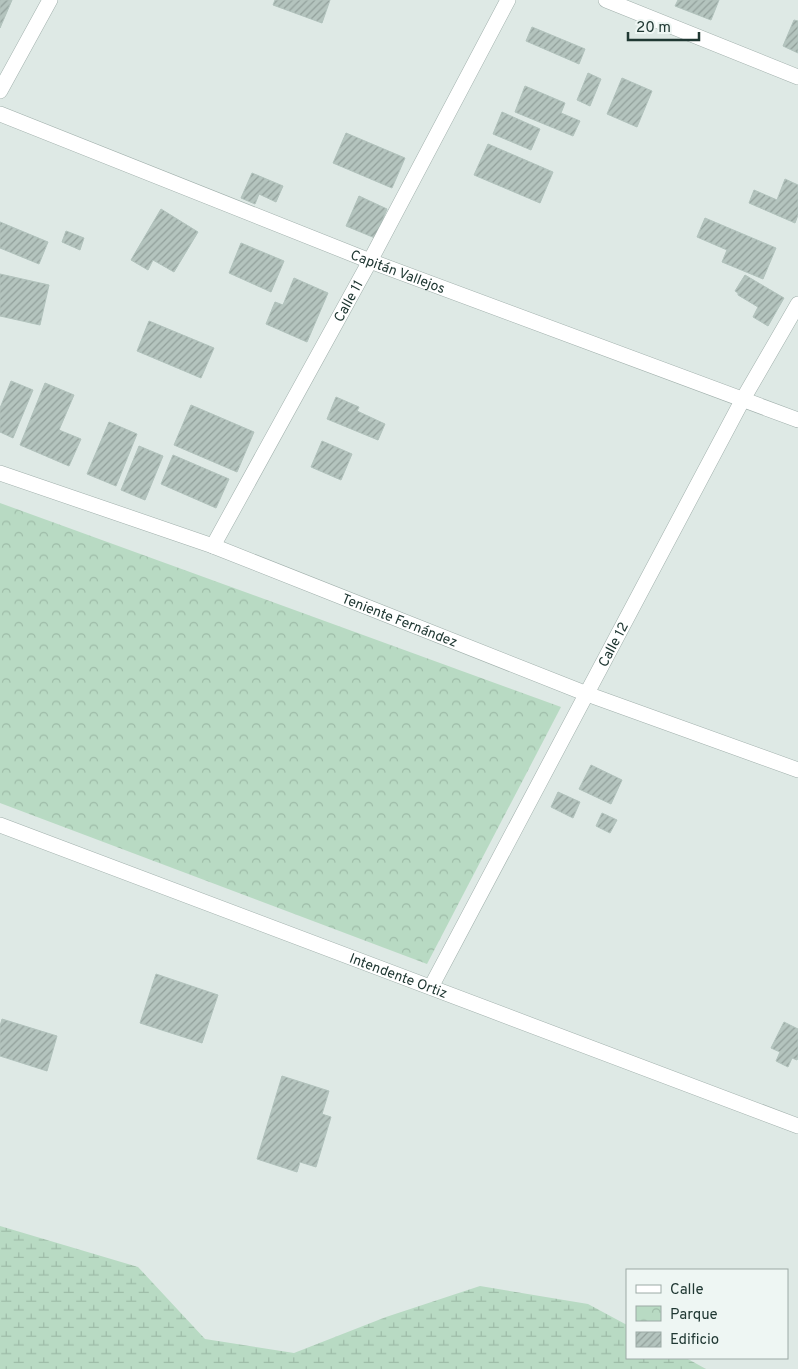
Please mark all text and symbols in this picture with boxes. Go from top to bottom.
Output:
scale bar [628,10,699,42]
text: 20 m [636,19,671,38]
street label: Capitán Vallejos [348,247,447,298]
street label: Calle 11 [331,278,368,325]
street label: Teniente Fernández [339,591,459,652]
street label: Calle 12 [595,620,633,670]
street label: Intendente Ortiz [347,951,449,1003]
legend [626,1269,788,1359]
text: Calle [670,1281,704,1300]
text: Parque [670,1306,718,1325]
text: Edificio [670,1331,719,1350]

